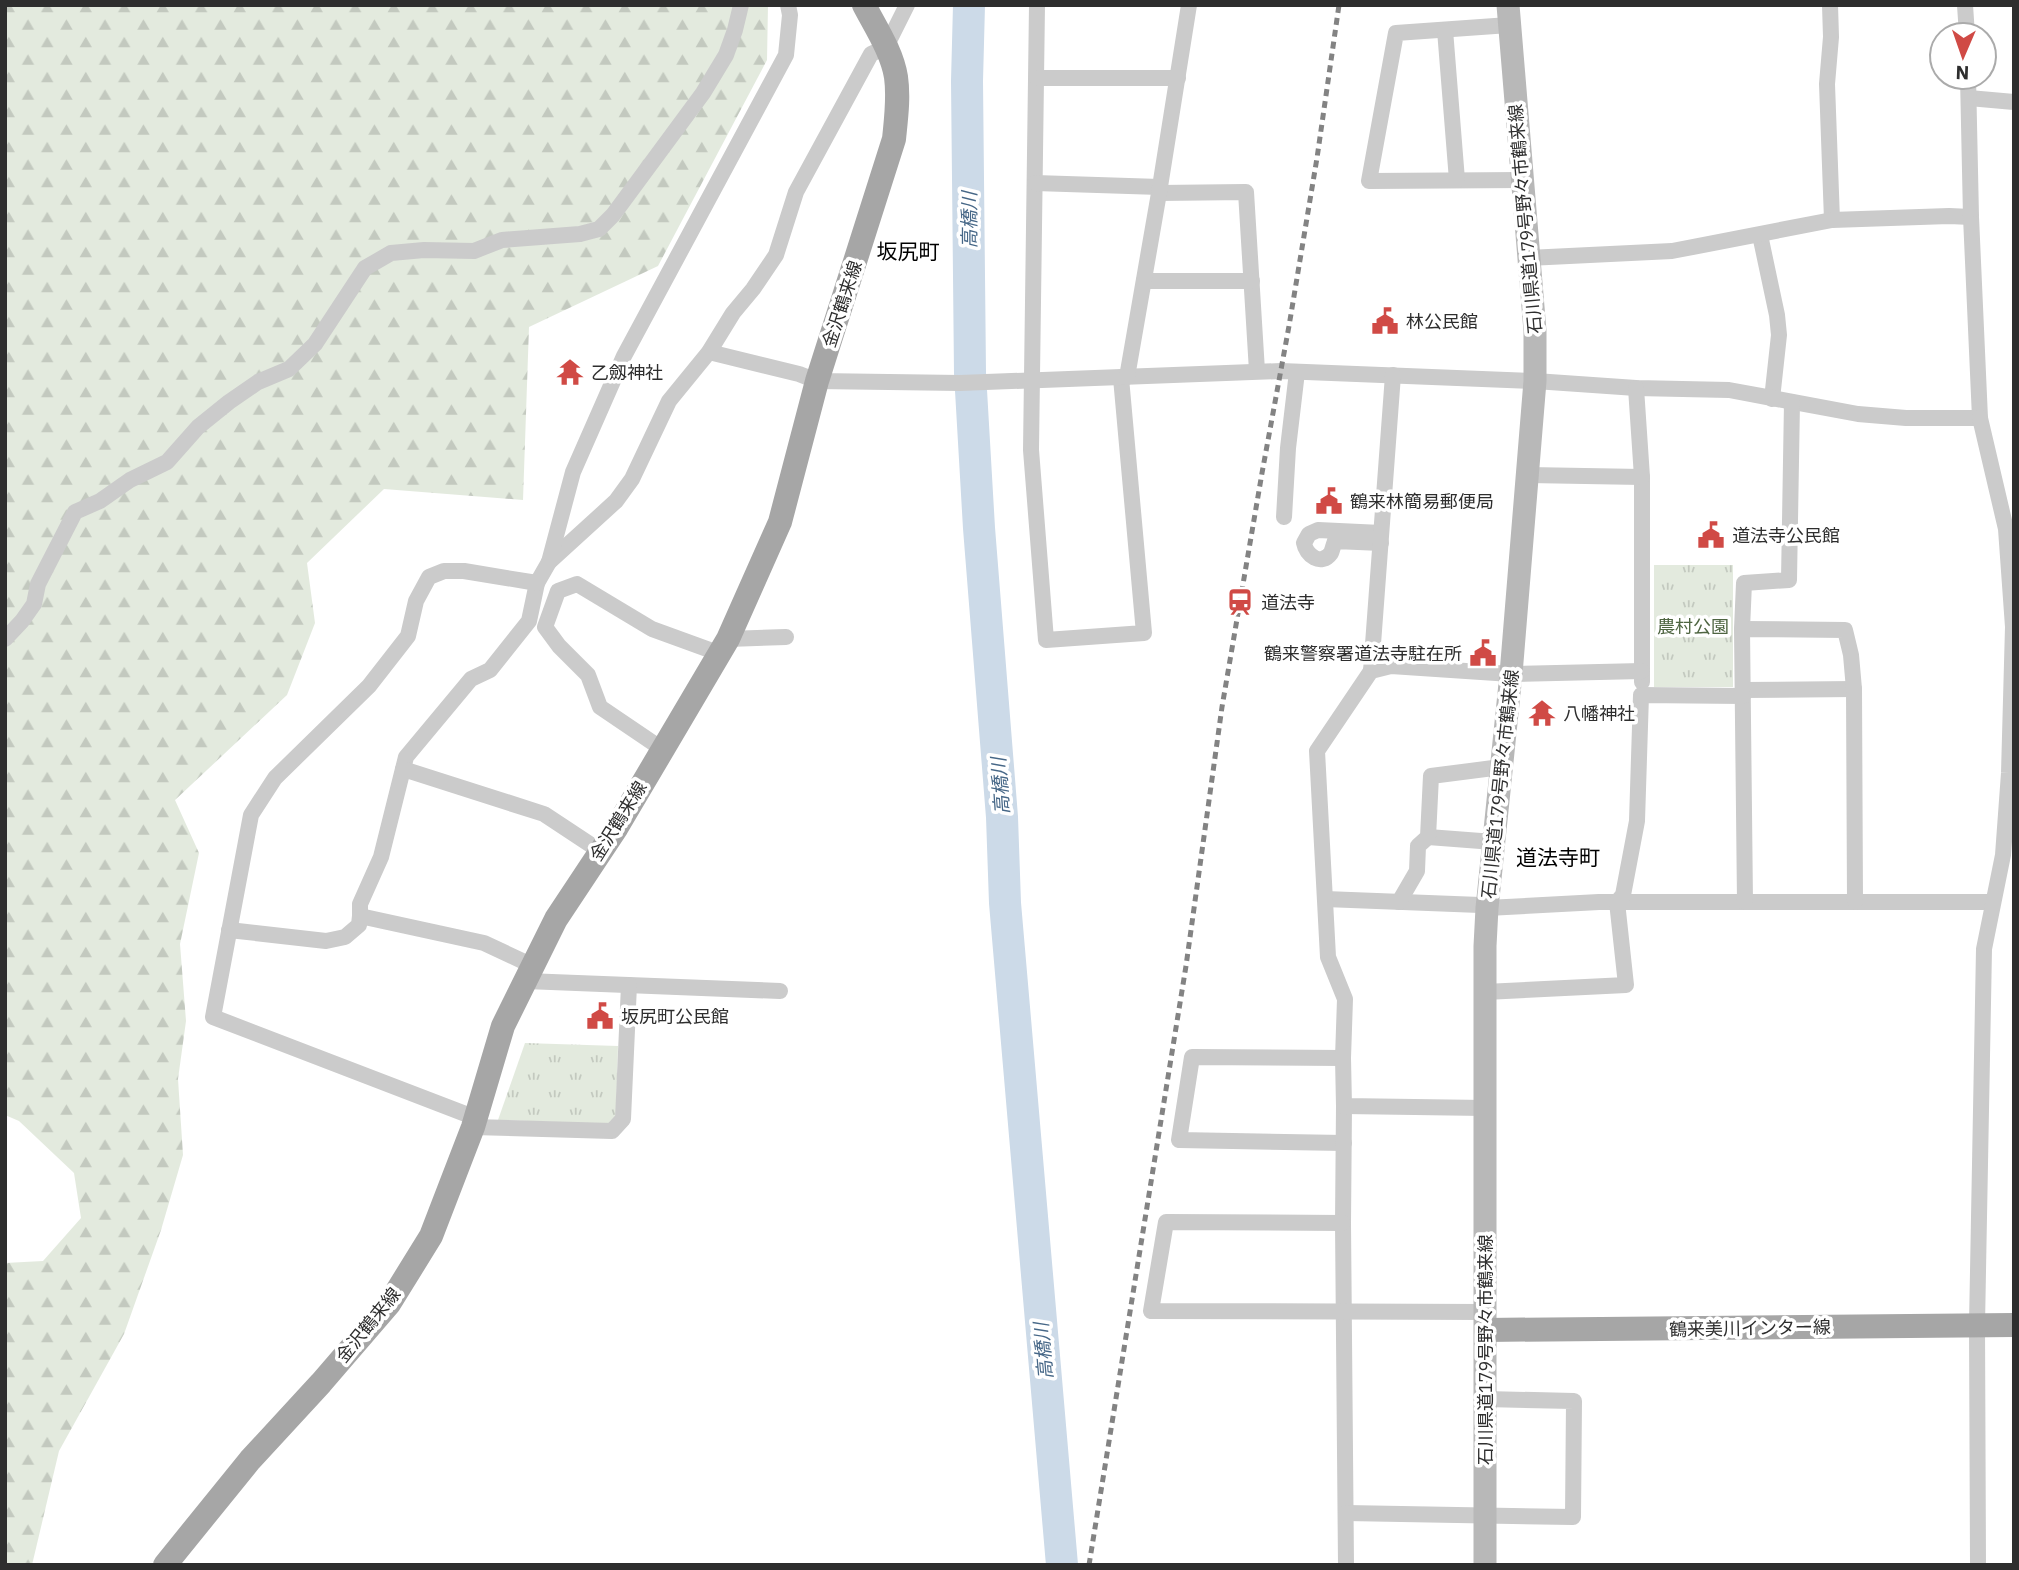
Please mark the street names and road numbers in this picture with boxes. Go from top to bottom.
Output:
street label: 石川県道179号野々市鶴来線 [1504,103,1546,335]
street label: 金沢鶴来線 [817,258,867,350]
street label: 石川県道179号野々市鶴来線 [1477,668,1523,900]
street label: 金沢鶴来線 [584,777,652,865]
street label: 石川県道179号野々市鶴来線 [1474,1235,1497,1465]
street label: 金沢鶴来線 [331,1283,405,1367]
street label: 鶴来美川インター線 [1669,1315,1831,1341]

